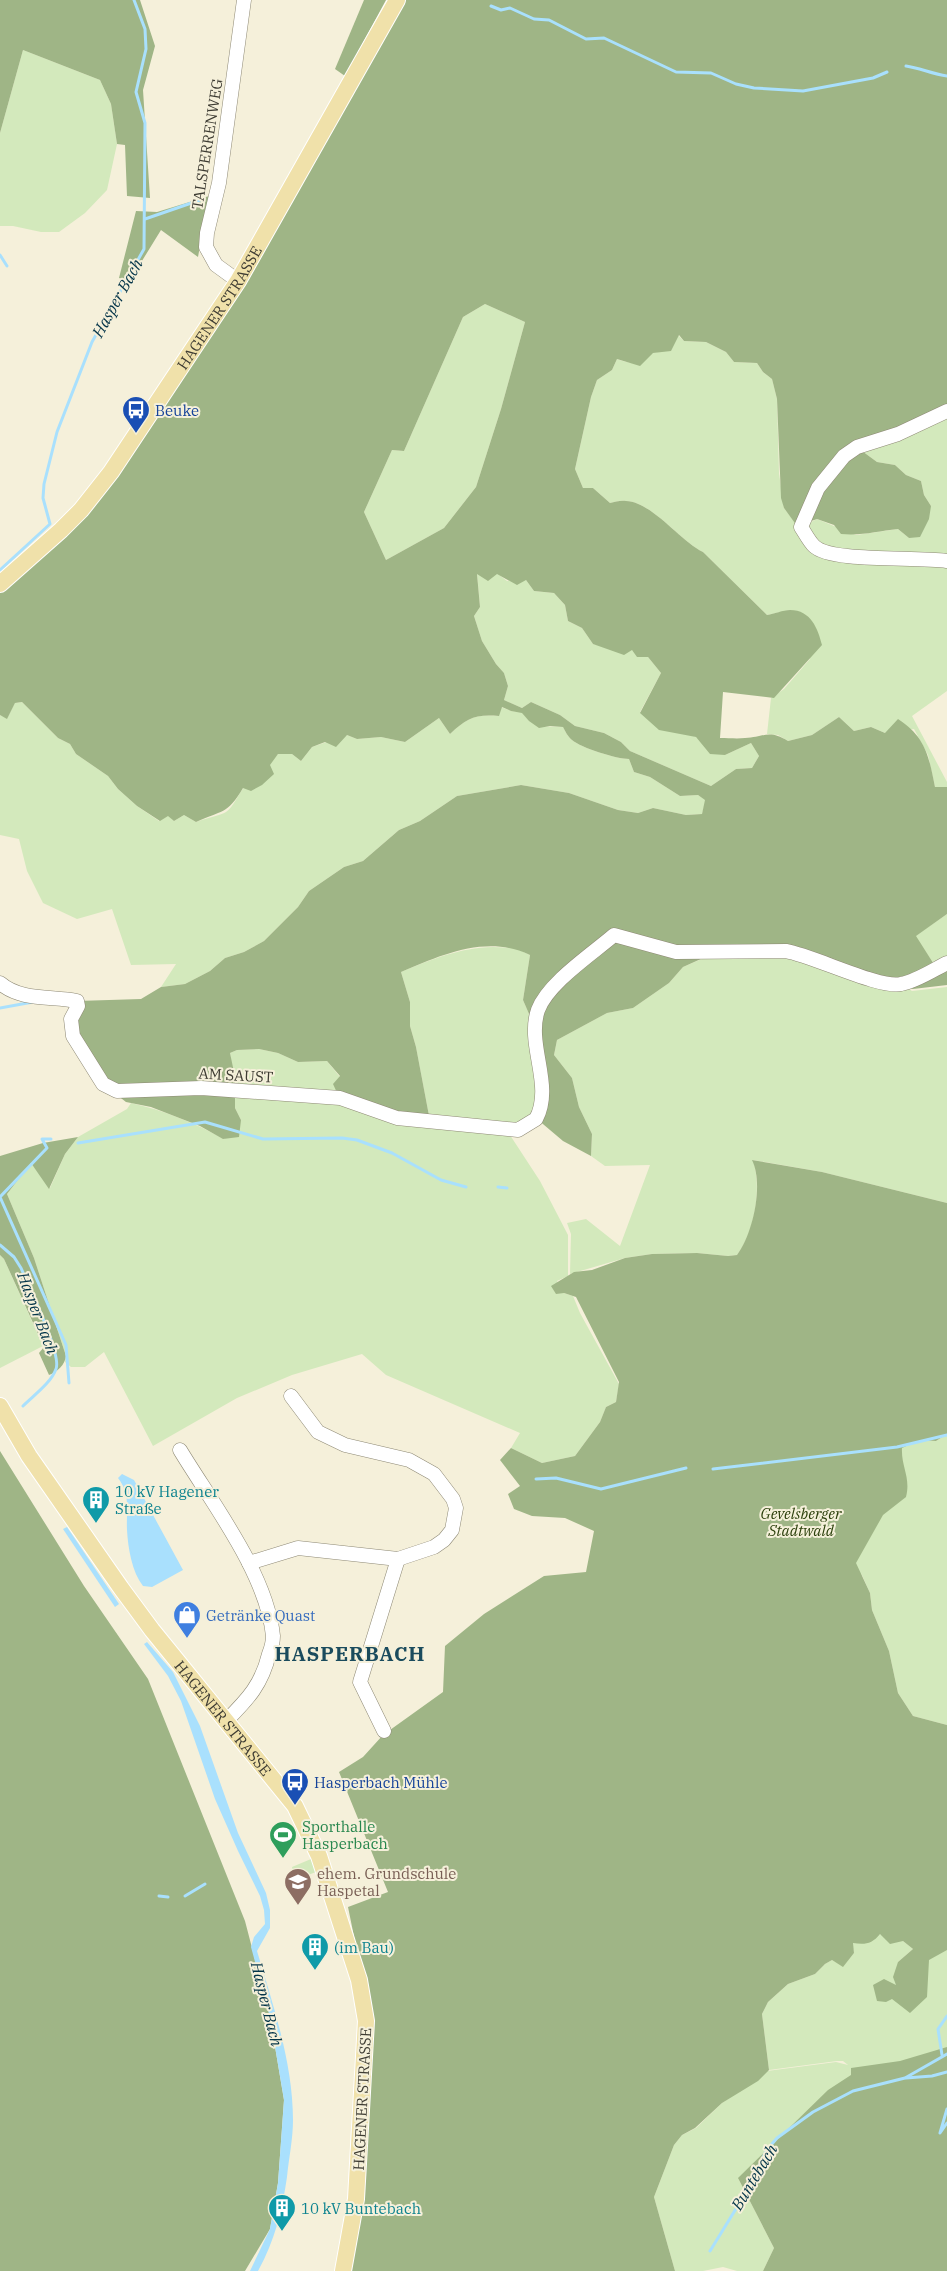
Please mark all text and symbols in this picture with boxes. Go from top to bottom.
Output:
street label: TALSPERRENWEG [187,77,227,211]
street label: HAGENER STRASSE [172,242,266,373]
water label: Hasper Bach [87,255,147,342]
bus stop icon: Beuke [121,395,151,434]
place label: Beuke [155,401,199,420]
street label: AM SAUST [198,1064,274,1086]
water label: Hasper Bach [13,1268,63,1357]
place label: 10 kV Hagener Straße [115,1482,219,1518]
building icon: 10 kV Hagener Straße [81,1485,111,1524]
park label: Gevelsberger Stadtwald [760,1504,842,1540]
shop icon: Getränke Quast [172,1600,202,1639]
place label: Getränke Quast [206,1606,315,1625]
district label: HASPERBACH [275,1640,425,1667]
street label: HAGENER STRASSE [171,1656,276,1779]
bus stop icon: Hasperbach Mühle [280,1767,310,1806]
place label: Hasperbach Mühle [314,1773,448,1792]
place label: Sporthalle Hasperbach [302,1817,388,1853]
sports icon: Sporthalle Hasperbach [268,1820,298,1859]
place label: ehem. Grundschule Haspetal [317,1864,456,1900]
school or university icon: ehem. Grundschule Haspetal [283,1867,313,1906]
building icon: (im Bau) [300,1932,330,1971]
place label: (im Bau) [334,1938,394,1957]
water label: Hasper Bach [247,1959,287,2049]
street label: HAGENER STRASSE [349,2027,375,2171]
water label: Buntebach [726,2140,782,2214]
building icon: 10 kV Buntebach [267,2193,297,2232]
place label: 10 kV Buntebach [301,2199,421,2218]

